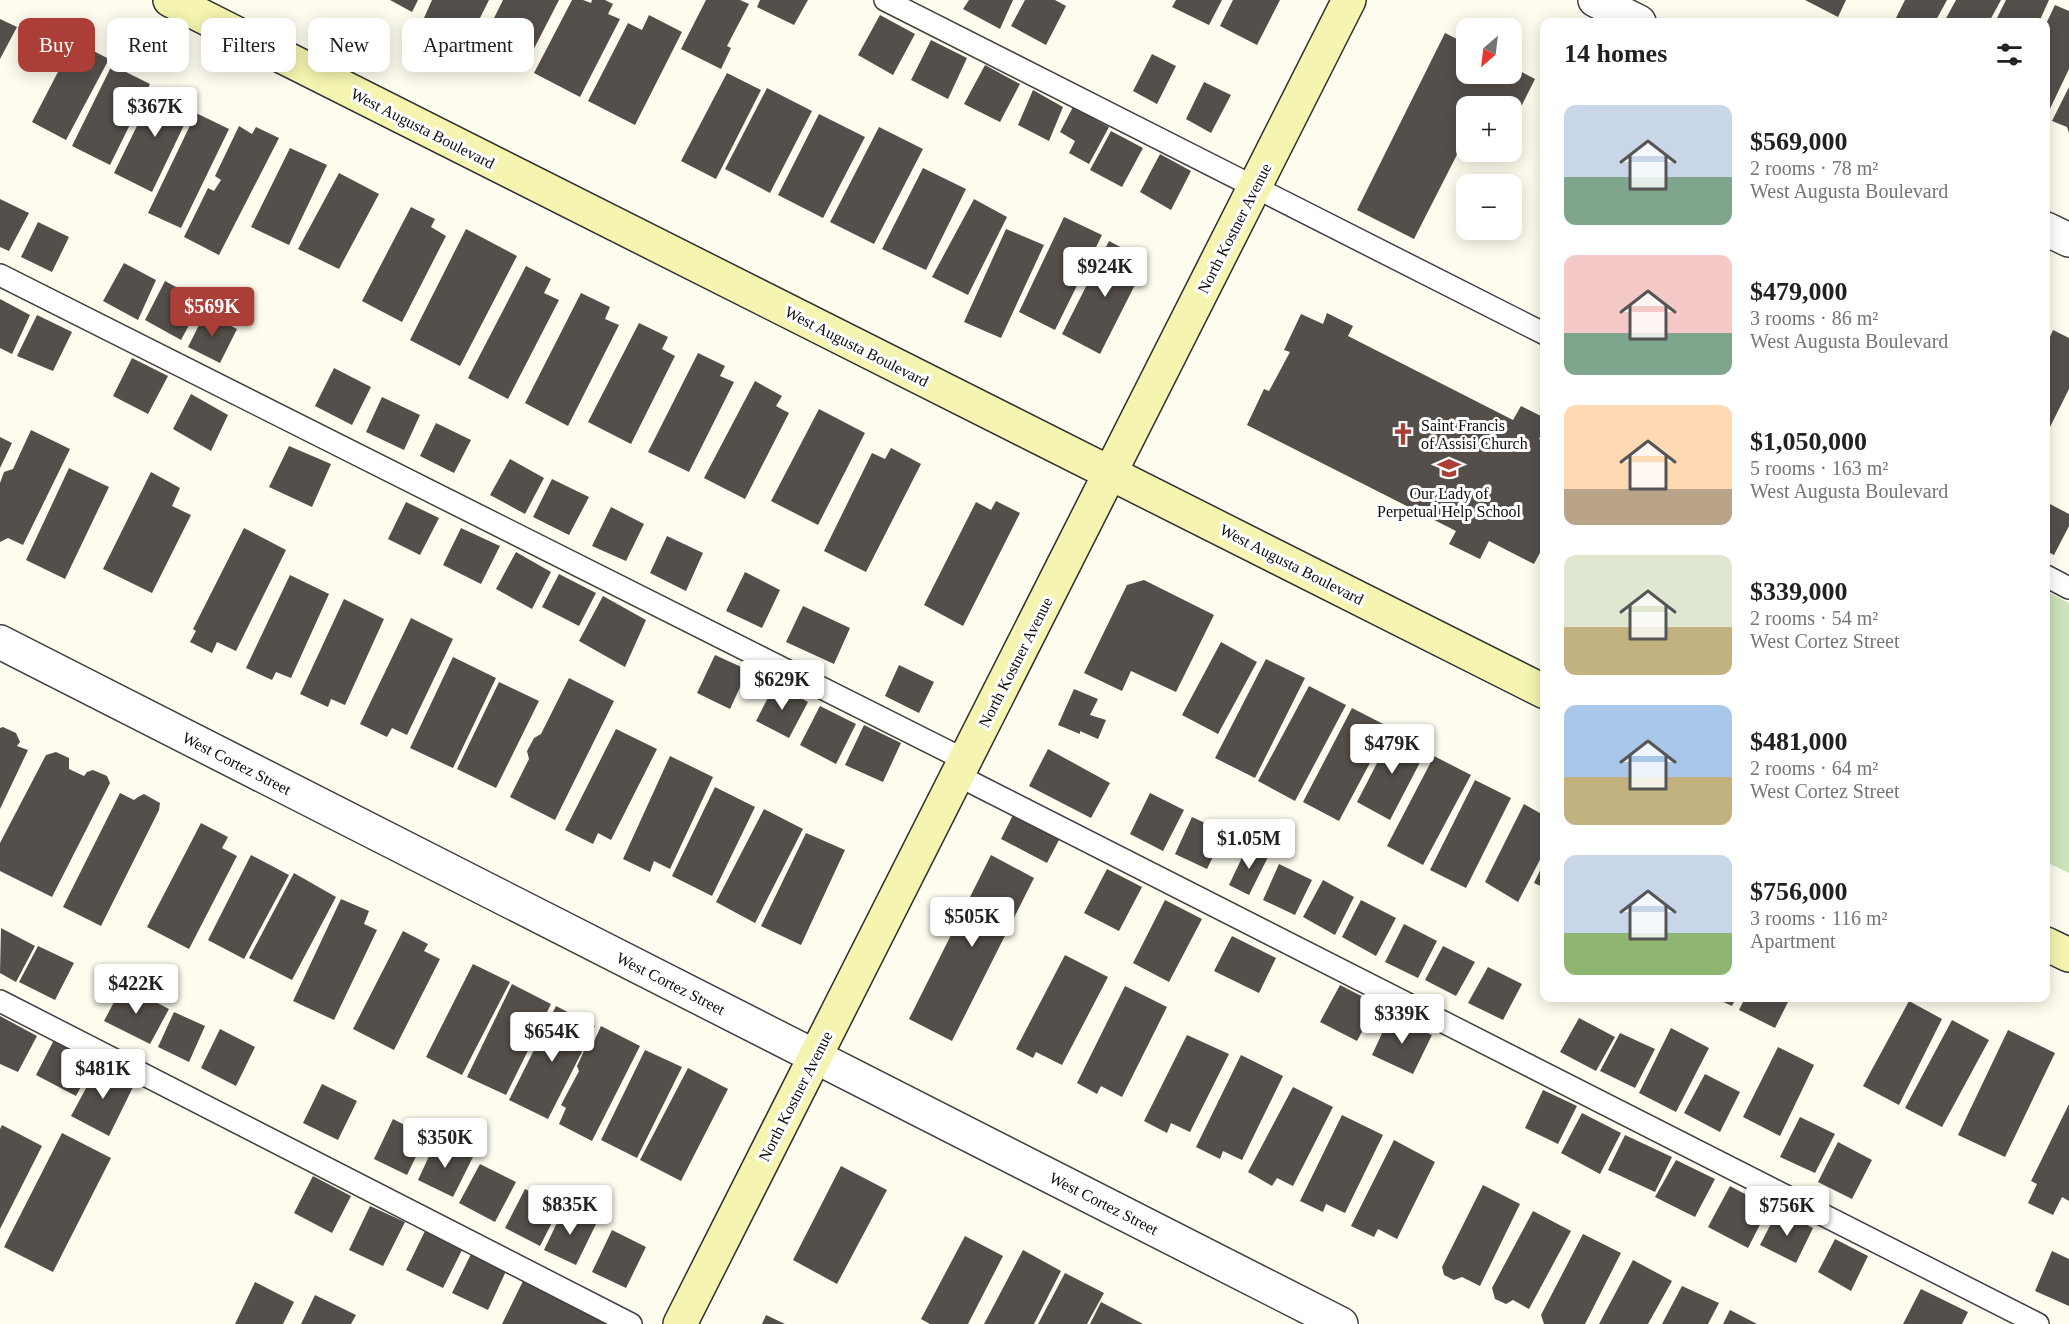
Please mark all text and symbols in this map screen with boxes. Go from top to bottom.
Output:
chip: Buy [18,18,95,72]
chip: Rent [107,18,189,72]
chip: Filters [201,18,296,72]
chip: New [308,18,390,72]
chip: Apartment [402,18,534,72]
north arrow [1456,18,1522,84]
map controls [1456,18,1522,240]
icon: filters [1993,38,2026,71]
text: 14 homes [1564,39,1667,68]
street label: West Augusta Boulevard [348,85,497,173]
pin: $367K [113,87,197,138]
text: $367K [127,95,183,117]
button: + [1456,96,1522,162]
text: $569,000 [1750,127,1848,156]
icon: home [1612,129,1684,201]
text: 2 rooms · 78 m² [1750,157,1878,179]
street label: North Kostner Avenue [1194,160,1275,296]
button: − [1456,174,1522,240]
text: West Augusta Boulevard [1750,180,1948,202]
pin: $924K [1063,247,1147,298]
text: $924K [1077,255,1133,277]
text: $479,000 [1750,277,1848,306]
icon: home [1612,279,1684,351]
pin: $569K [170,287,254,338]
text: $569K [184,295,240,317]
street label: West Augusta Boulevard [782,303,931,391]
text: 3 rooms · 86 m² [1750,307,1878,329]
text: West Augusta Boulevard [1750,330,1948,352]
place label: Saint Francis of Assisi Church [1421,417,1528,452]
church icon: Saint Francis of Assisi Church [1390,421,1416,447]
text: $1,050,000 [1750,427,1867,456]
icon: home [1612,429,1684,501]
school or university icon: Our Lady of Perpetual Help School [1436,455,1462,481]
text: 5 rooms · 163 m² [1750,457,1888,479]
text: West Augusta Boulevard [1750,480,1948,502]
place label: Our Lady of Perpetual Help School [1377,485,1522,521]
street label: West Augusta Boulevard [1217,521,1366,609]
text: $339,000 [1750,577,1848,606]
icon: home [1612,579,1684,651]
street label: North Kostner Avenue [975,594,1056,730]
text: 2 rooms · 54 m² [1750,607,1878,629]
text: West Cortez Street [1750,630,1899,652]
pin: $629K [740,660,824,711]
text: $629K [754,668,810,690]
pin: $479K [1350,724,1434,775]
text: $481,000 [1750,727,1848,756]
street label: West Cortez Street [180,729,294,798]
icon: home [1612,729,1684,801]
text: $479K [1364,732,1420,754]
text: 2 rooms · 64 m² [1750,757,1878,779]
text: West Cortez Street [1750,780,1899,802]
pin: $1.05M [1200,819,1298,870]
text: $1.05M [1217,827,1281,849]
text: $756,000 [1750,877,1848,906]
icon: home [1612,879,1684,951]
pin: $505K [930,897,1014,948]
text: $505K [944,905,1000,927]
text: 3 rooms · 116 m² [1750,907,1887,929]
text: Apartment [1750,930,1836,952]
street label: West Cortez Street [614,949,728,1018]
pin: $422K [94,964,178,1015]
text: $422K [108,972,164,994]
pin: $339K [1360,994,1444,1045]
text: $339K [1374,1002,1430,1024]
pin: $654K [510,1012,594,1063]
text: $654K [524,1020,580,1042]
street label: North Kostner Avenue [755,1028,836,1164]
pin: $481K [61,1049,145,1100]
text: $481K [75,1057,131,1079]
pin: $350K [403,1118,487,1169]
text: $350K [417,1126,473,1148]
street label: West Cortez Street [1047,1169,1161,1238]
pin: $835K [528,1185,612,1236]
pin: $756K [1745,1186,1829,1237]
text: $835K [542,1193,598,1215]
text: $756K [1759,1194,1815,1216]

